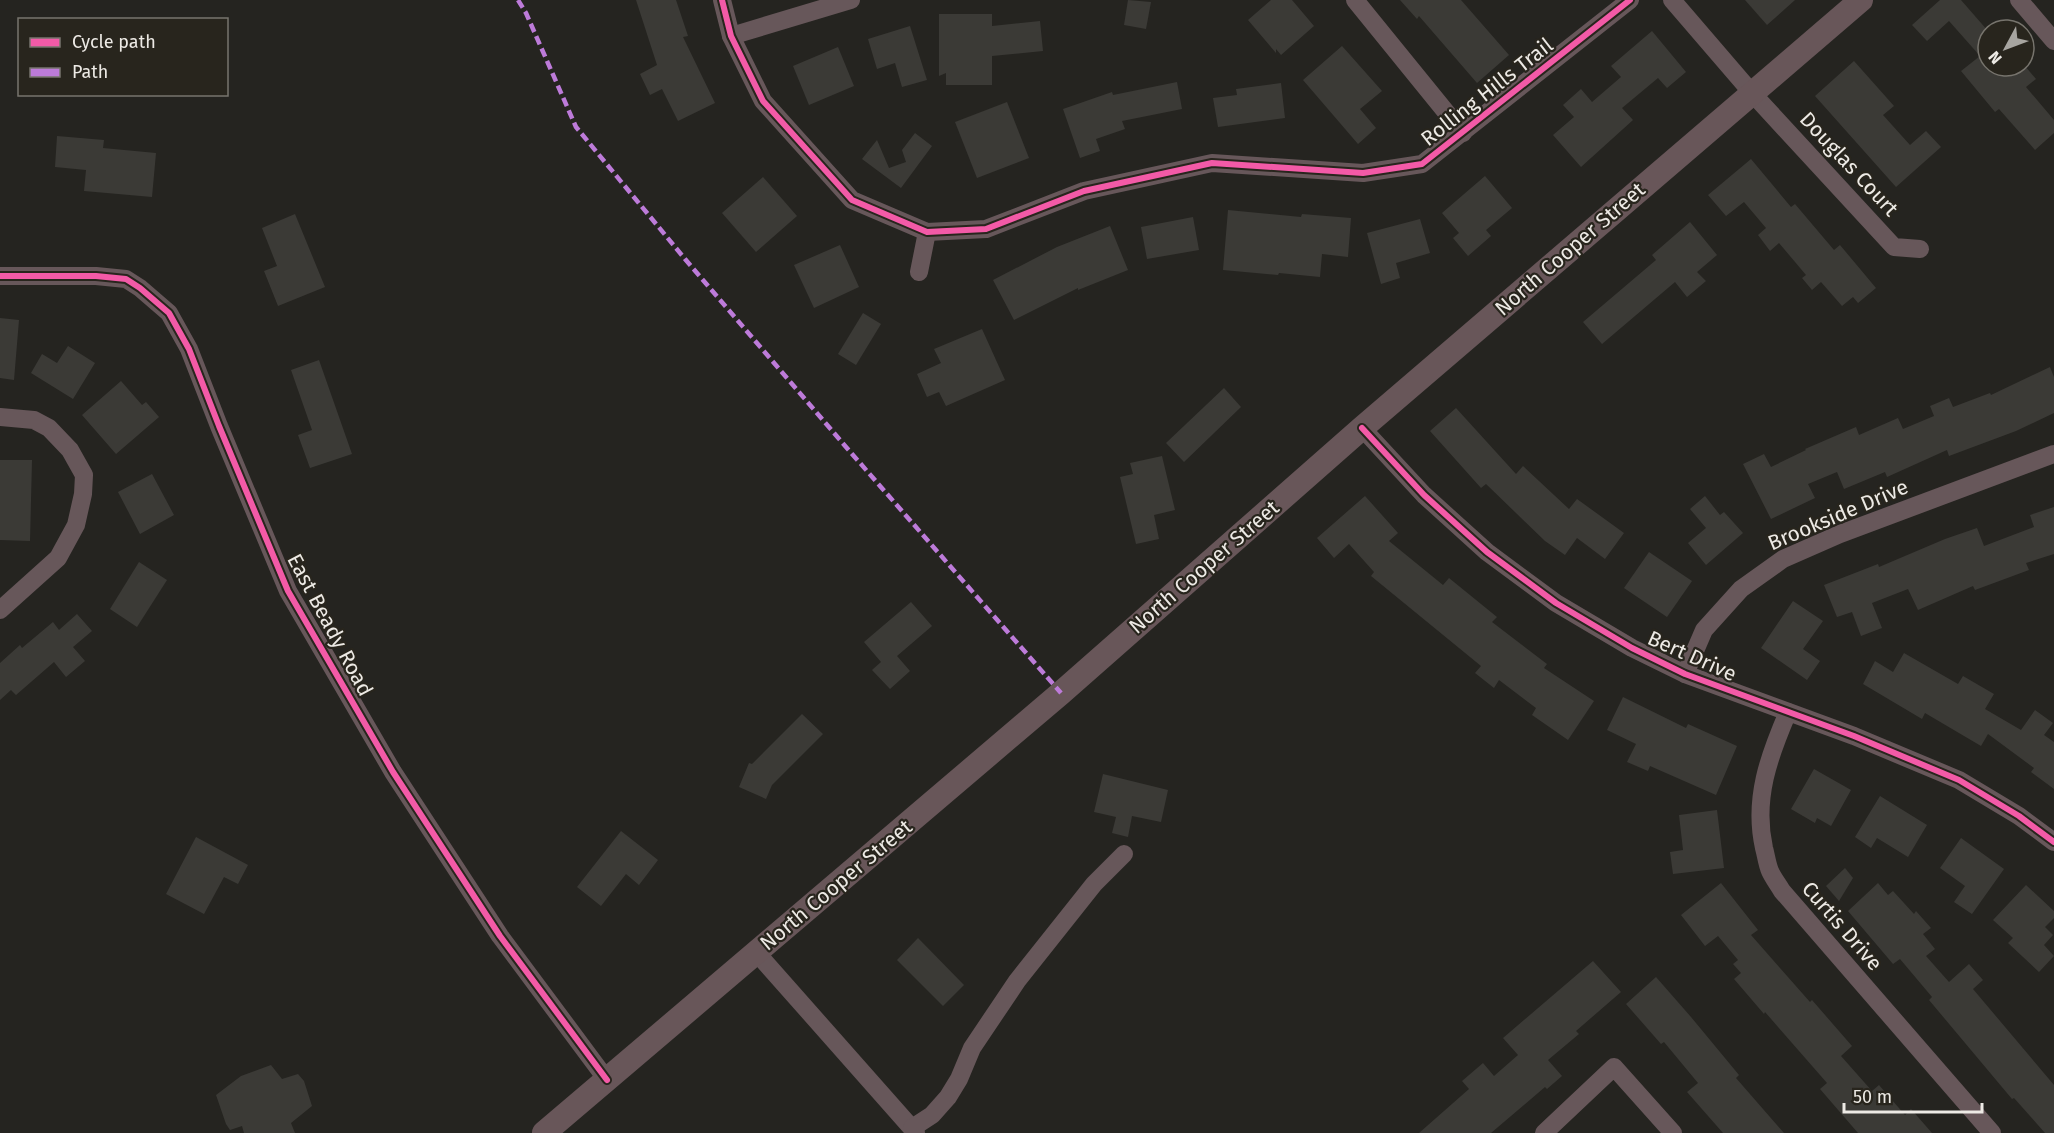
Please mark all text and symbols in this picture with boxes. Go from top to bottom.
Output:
legend [18,18,228,96]
north arrow [1976,18,2036,78]
text: Cycle path [72,31,156,53]
street label: Rolling Hills Trail [1416,32,1558,152]
text: N [1984,47,2006,68]
text: Path [72,61,108,83]
street label: Douglas Court [1794,106,1904,222]
street label: North Cooper Street [1490,176,1651,321]
street label: Brookside Drive [1764,474,1912,556]
street label: North Cooper Street [1124,494,1285,639]
street label: East Beady Road [282,549,378,701]
street label: Bert Drive [1643,625,1741,687]
street label: North Cooper Street [755,814,918,956]
street label: Curtis Drive [1796,876,1888,976]
scale bar [1844,1076,1982,1114]
text: 50 m [1853,1086,1892,1108]

